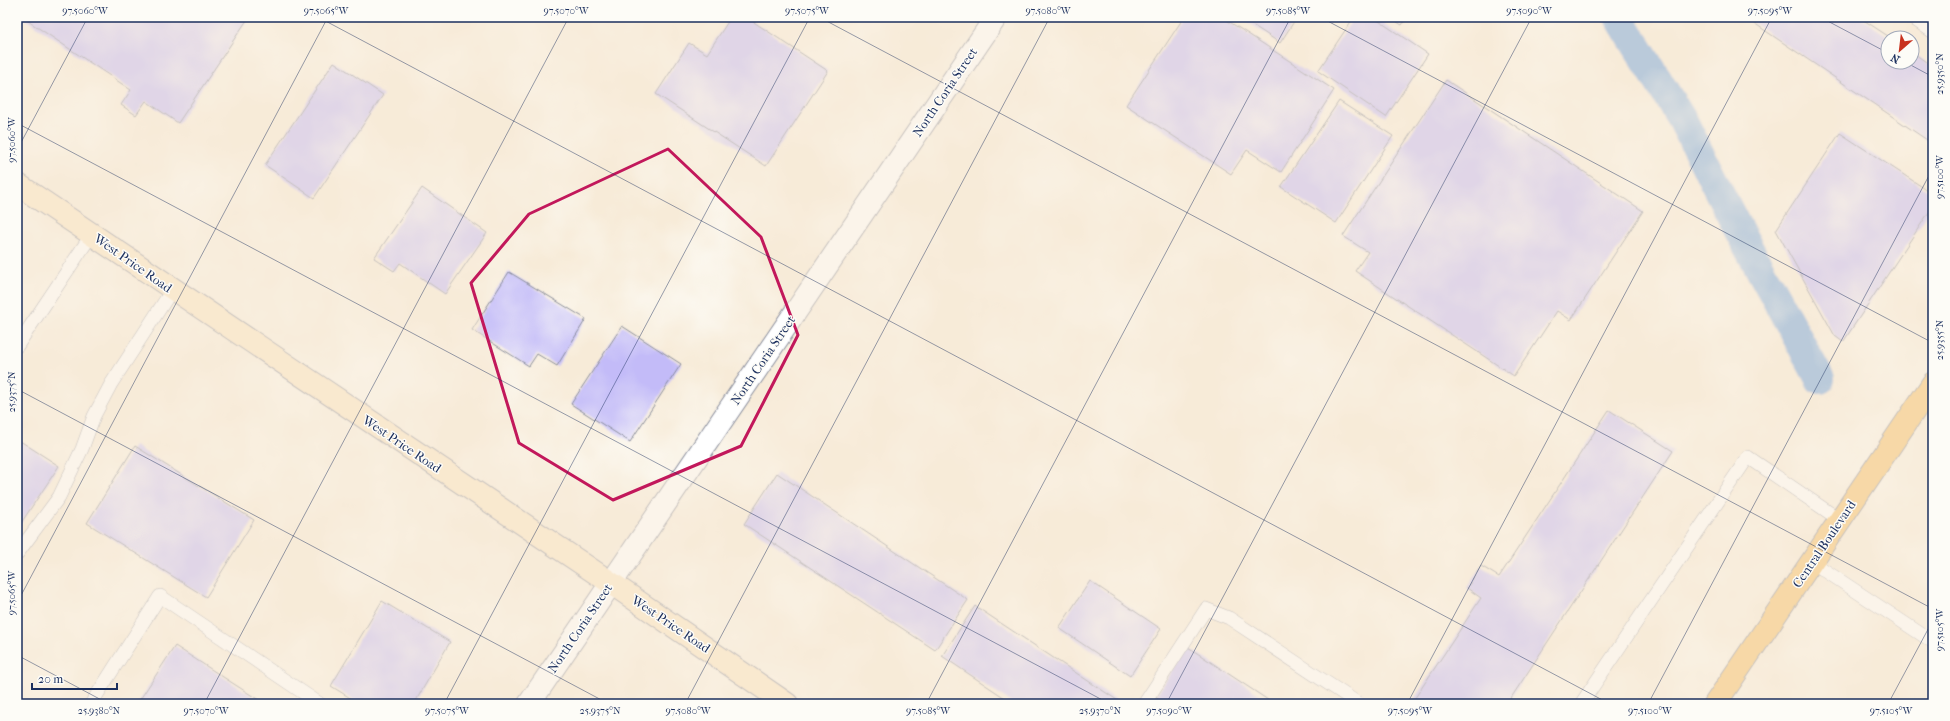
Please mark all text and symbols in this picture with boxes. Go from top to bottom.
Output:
text: 97.5060°W [62,5,109,17]
text: 97.5065°W [304,5,349,17]
text: 97.5070°W [544,5,590,17]
text: 97.5075°W [785,5,830,17]
text: 97.5080°W [1025,5,1072,17]
text: 97.5085°W [1266,5,1311,17]
text: 97.5090°W [1506,5,1553,17]
text: 97.5095°W [1748,5,1793,17]
north arrow [1880,30,1920,70]
street label: North Coria Street [910,44,981,139]
text: N [1888,50,1902,66]
text: 25.9350°N [1934,53,1946,95]
text: 97.5060°W [6,116,18,163]
text: 97.5100°W [1934,154,1946,199]
street label: West Price Road [90,230,176,296]
street label: North Coria Street [728,312,799,407]
text: 25.9355°N [1934,319,1946,360]
text: 25.9375°N [6,371,18,412]
street label: West Price Road [359,412,445,476]
street label: Central Boulevard [1789,497,1859,591]
text: 97.5065°W [6,570,18,615]
street label: North Coria Street [545,580,616,675]
street label: West Price Road [628,592,714,656]
text: 97.5105°W [1934,608,1946,651]
scale bar [32,665,117,691]
text: 20 m [38,672,63,686]
text: 25.9380°N [78,705,121,717]
text: 97.5070°W [184,705,230,717]
text: 97.5075°W [425,705,470,717]
text: 25.9375°N [580,705,621,717]
text: 97.5080°W [665,705,712,717]
text: 97.5085°W [906,705,951,717]
text: 25.9370°N [1079,705,1121,717]
text: 97.5090°W [1146,705,1193,717]
text: 97.5095°W [1388,705,1433,717]
text: 97.5100°W [1628,705,1673,717]
text: 97.5105°W [1870,705,1913,717]

